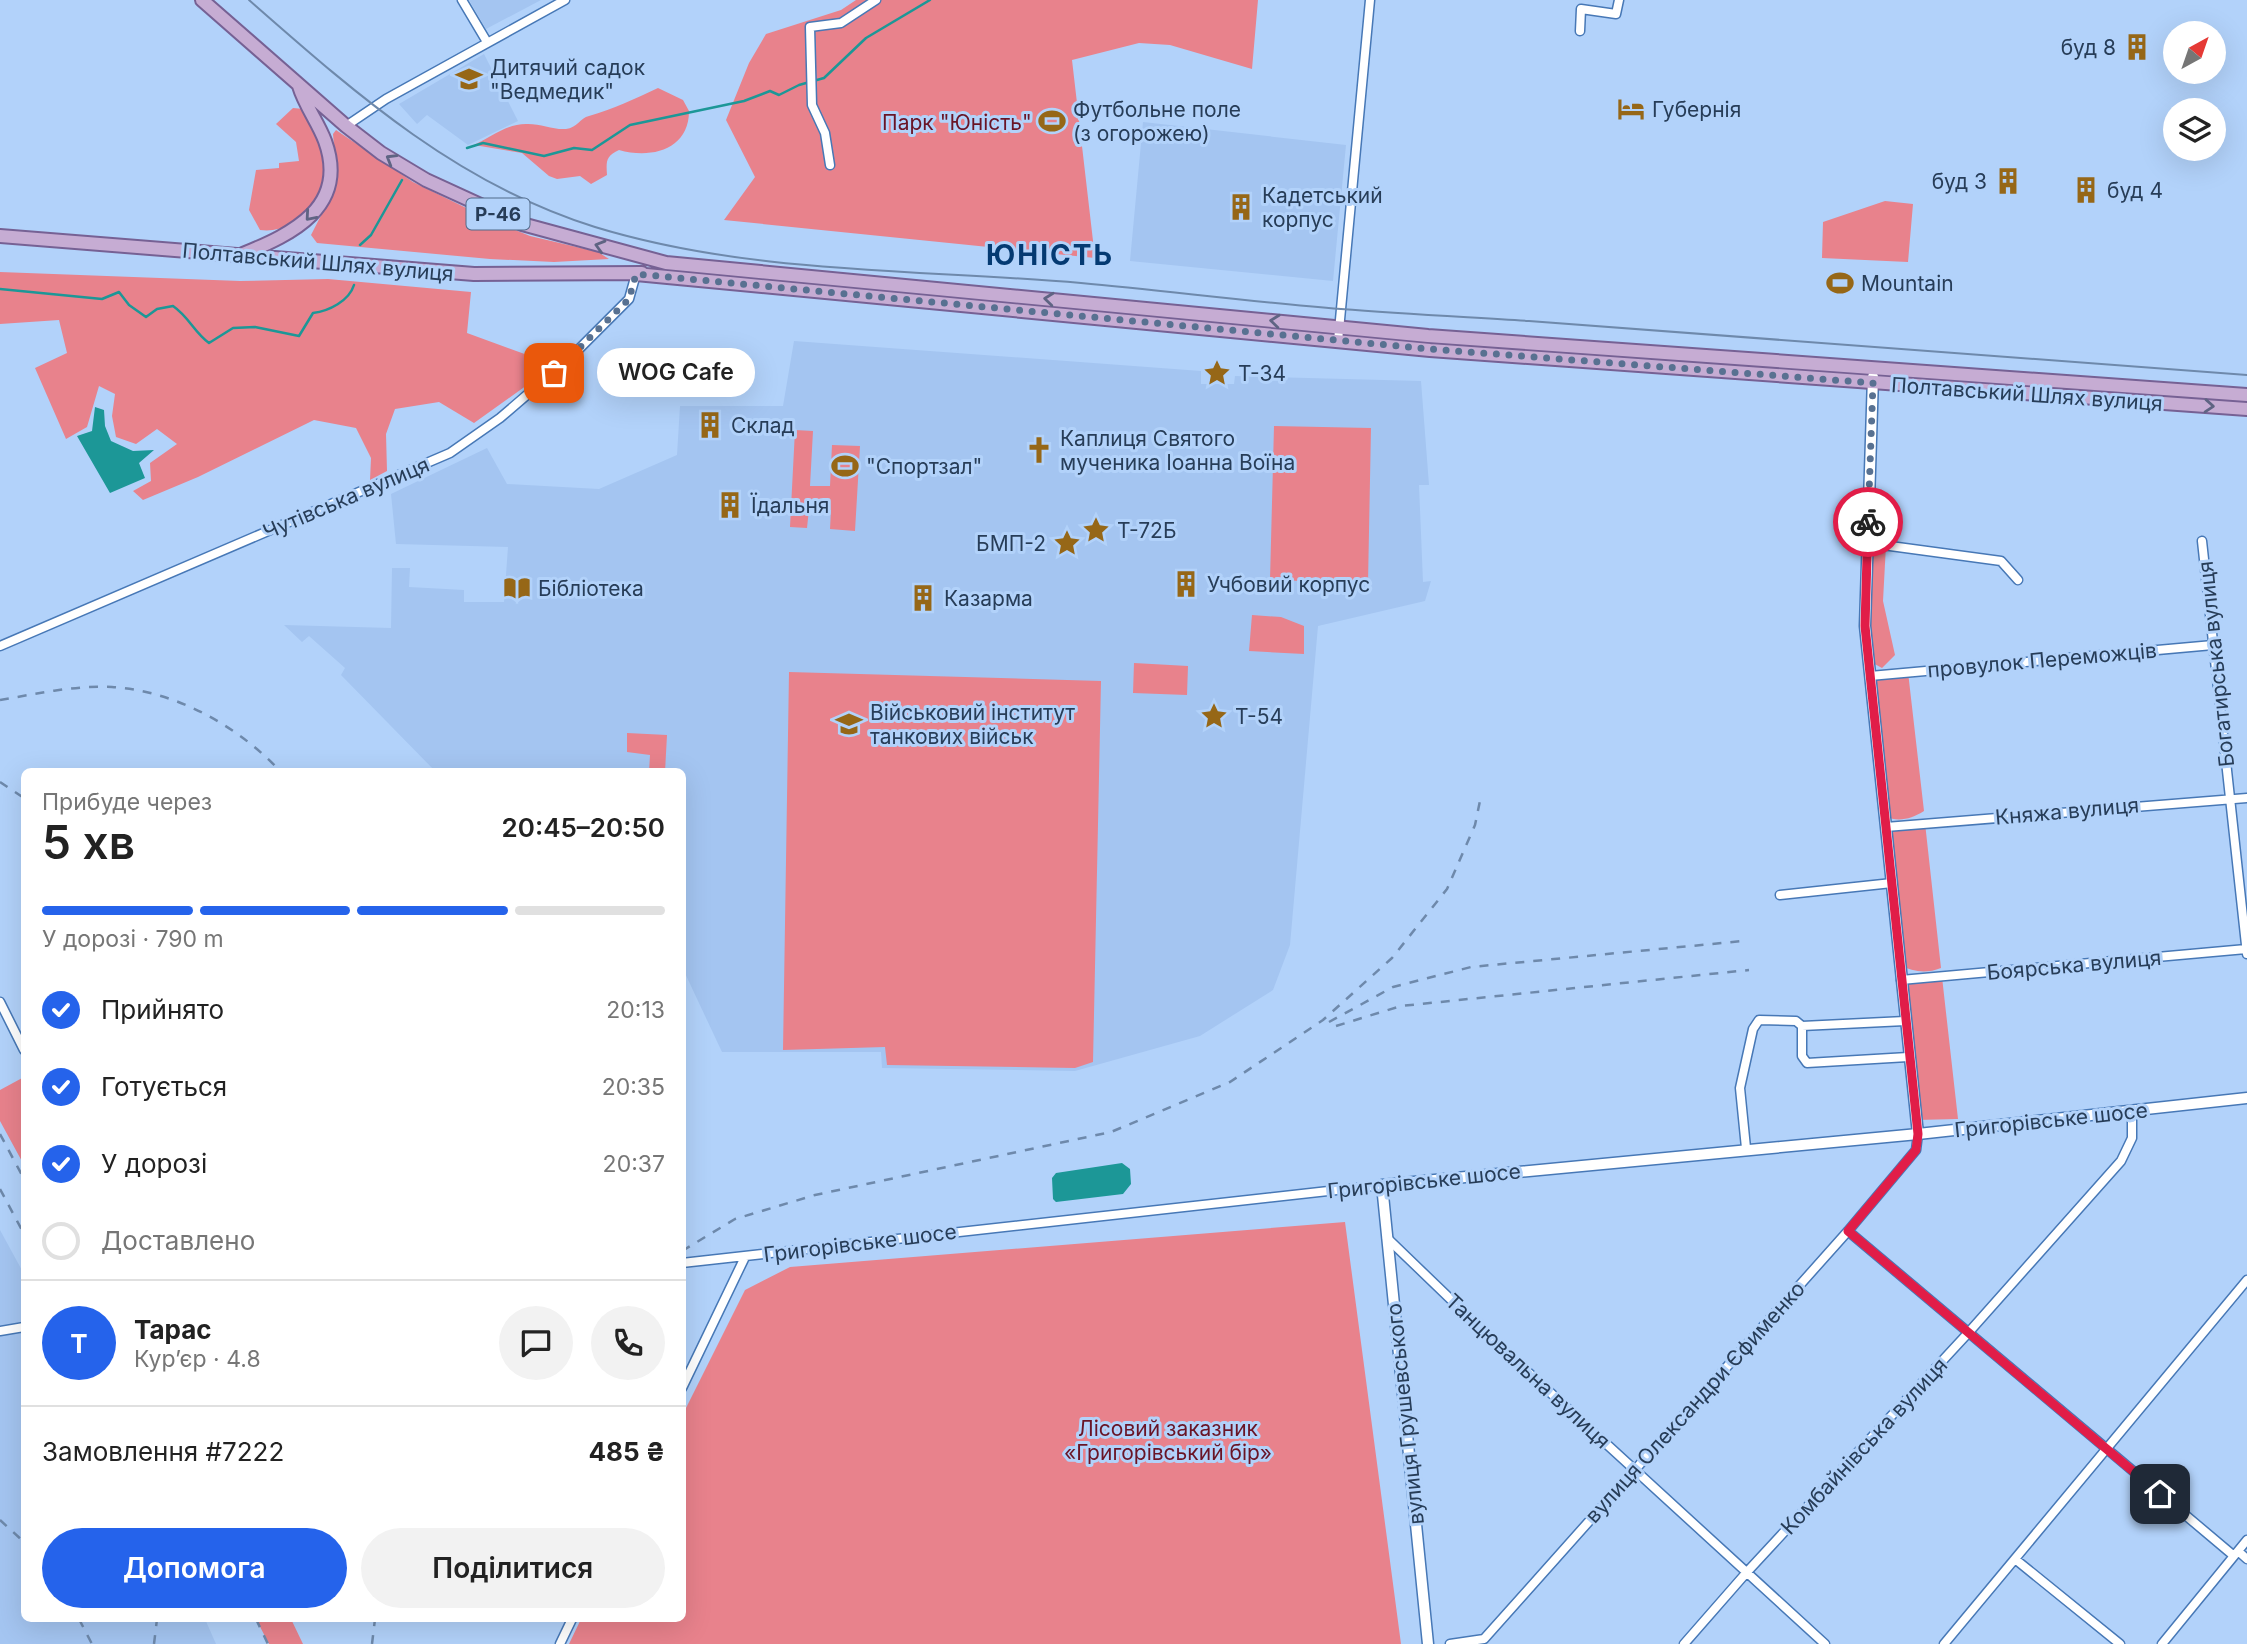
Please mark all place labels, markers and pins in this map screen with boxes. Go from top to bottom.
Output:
building icon: буд 8 [2122,32,2152,62]
place label: буд 8 [2061,35,2116,60]
place label: Дитячий садок "Ведмедик" [490,55,646,104]
school or university icon: Дитячий садок "Ведмедик" [454,64,484,94]
hotel icon: Губернія [1616,94,1646,124]
place label: Футбольне поле (з огорожею) [1073,97,1241,146]
place label: Губернія [1652,97,1741,122]
sports icon: Футбольне поле (з огорожею) [1037,106,1067,136]
building icon: буд 3 [1993,166,2023,196]
place label: буд 3 [1932,169,1987,194]
building icon: буд 4 [2071,175,2101,205]
place label: буд 4 [2107,178,2163,203]
place label: Кадетський корпус [1262,183,1383,232]
building icon: Кадетський корпус [1226,192,1256,222]
sports icon: Mountain [1825,268,1855,298]
place label: Mountain [1861,271,1954,296]
pin [524,343,584,403]
callout: WOG Cafe [596,348,754,398]
place icon: T-34 [1202,358,1232,388]
place label: T-34 [1238,361,1286,386]
building icon: Склад [695,410,725,440]
place label: Склад [731,413,795,438]
place label: Каплиця Святого мученика Іоанна Воїна [1060,426,1295,475]
church icon: Каплиця Святого мученика Іоанна Воїна [1024,435,1054,465]
sports icon: "Спортзал" [830,451,860,481]
place label: "Спортзал" [866,454,982,479]
building icon: Їдальня [715,490,745,520]
place label: Їдальня [750,492,829,518]
place icon: Т-72Б [1081,515,1111,545]
place label: Т-72Б [1117,518,1176,543]
place icon: БМП-2 [1052,528,1082,558]
place label: БМП-2 [976,531,1046,556]
building icon: Учбовий корпус [1171,569,1201,599]
place label: Учбовий корпус [1207,572,1370,597]
library icon: Бібліотека [502,573,532,603]
place label: Бібліотека [538,576,644,601]
building icon: Казарма [908,583,938,613]
place label: Казарма [944,586,1033,611]
place label: Військовий інститут танкових військ [870,700,1075,749]
place icon: Т-54 [1199,701,1229,731]
place label: Т-54 [1235,704,1283,729]
school or university icon: Військовий інститут танкових військ [834,709,864,739]
pin [2130,1464,2190,1524]

